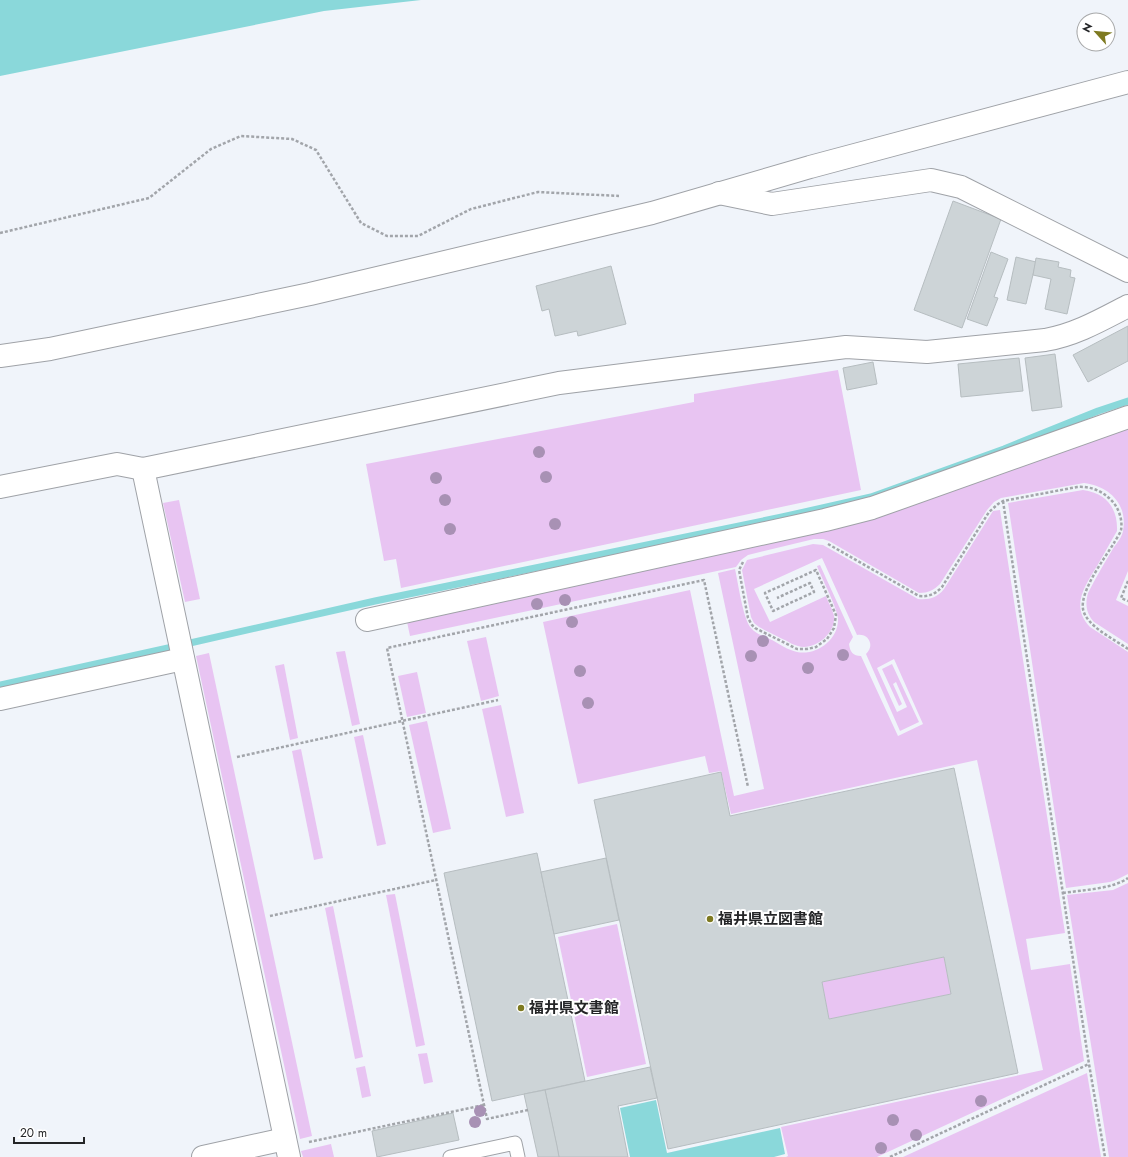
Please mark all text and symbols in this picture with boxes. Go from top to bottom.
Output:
north arrow [1076,12,1116,52]
text: N [1078,20,1096,35]
place label: 福井県立図書館 [717,908,823,930]
marker: 福井県立図書館 [705,914,715,924]
place label: 福井県文書館 [528,997,619,1019]
marker: 福井県文書館 [516,1003,526,1013]
scale bar [14,1119,84,1145]
text: 20 m [20,1124,47,1142]

